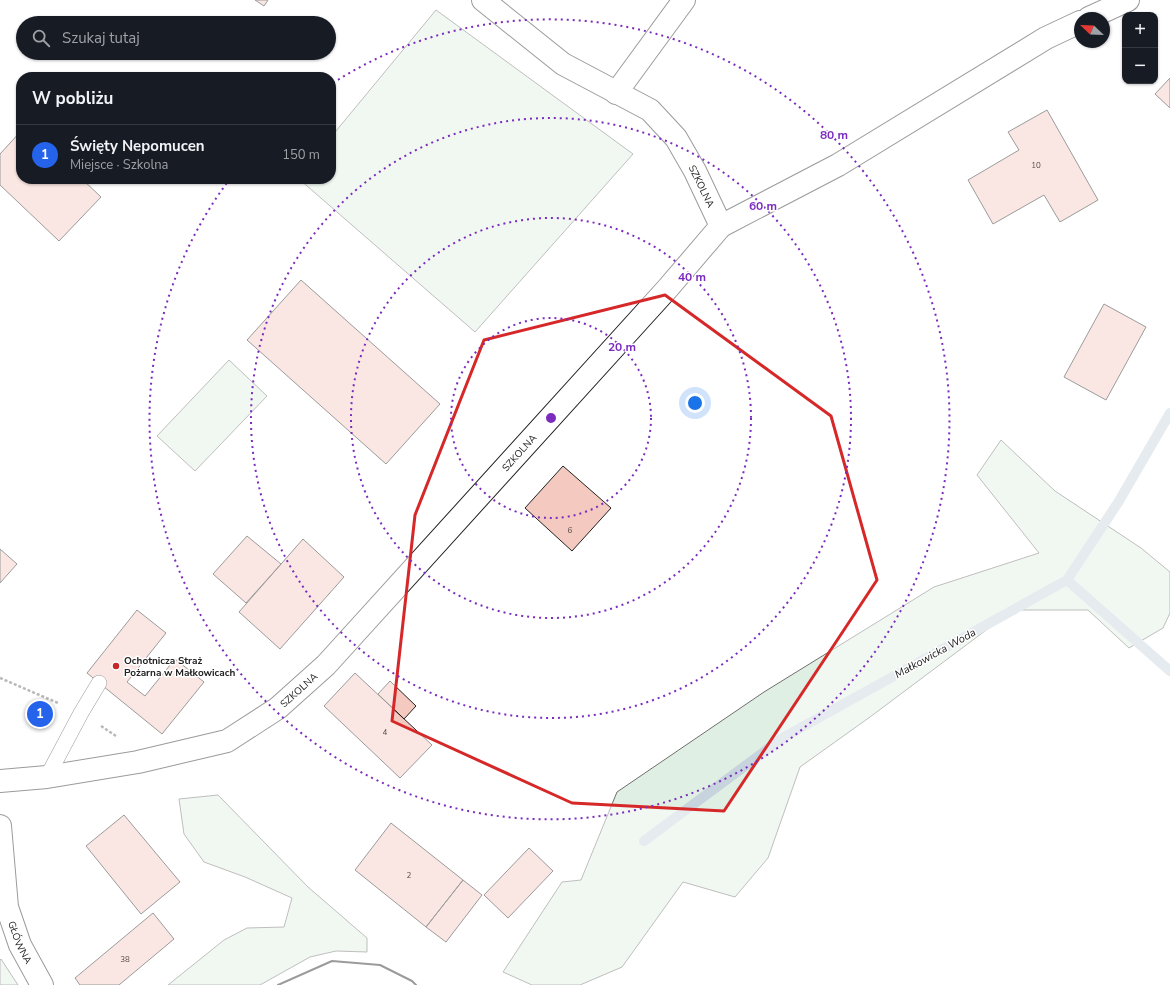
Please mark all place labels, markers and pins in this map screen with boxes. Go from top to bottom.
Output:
centre of rings [544,411,558,425]
place label: Ochotnicza Straż Pożarna w Małkowicach [124,654,235,680]
marker: Ochotnicza Straż Pożarna w Małkowicach [111,661,121,671]
pin: 1 [27,699,53,729]

